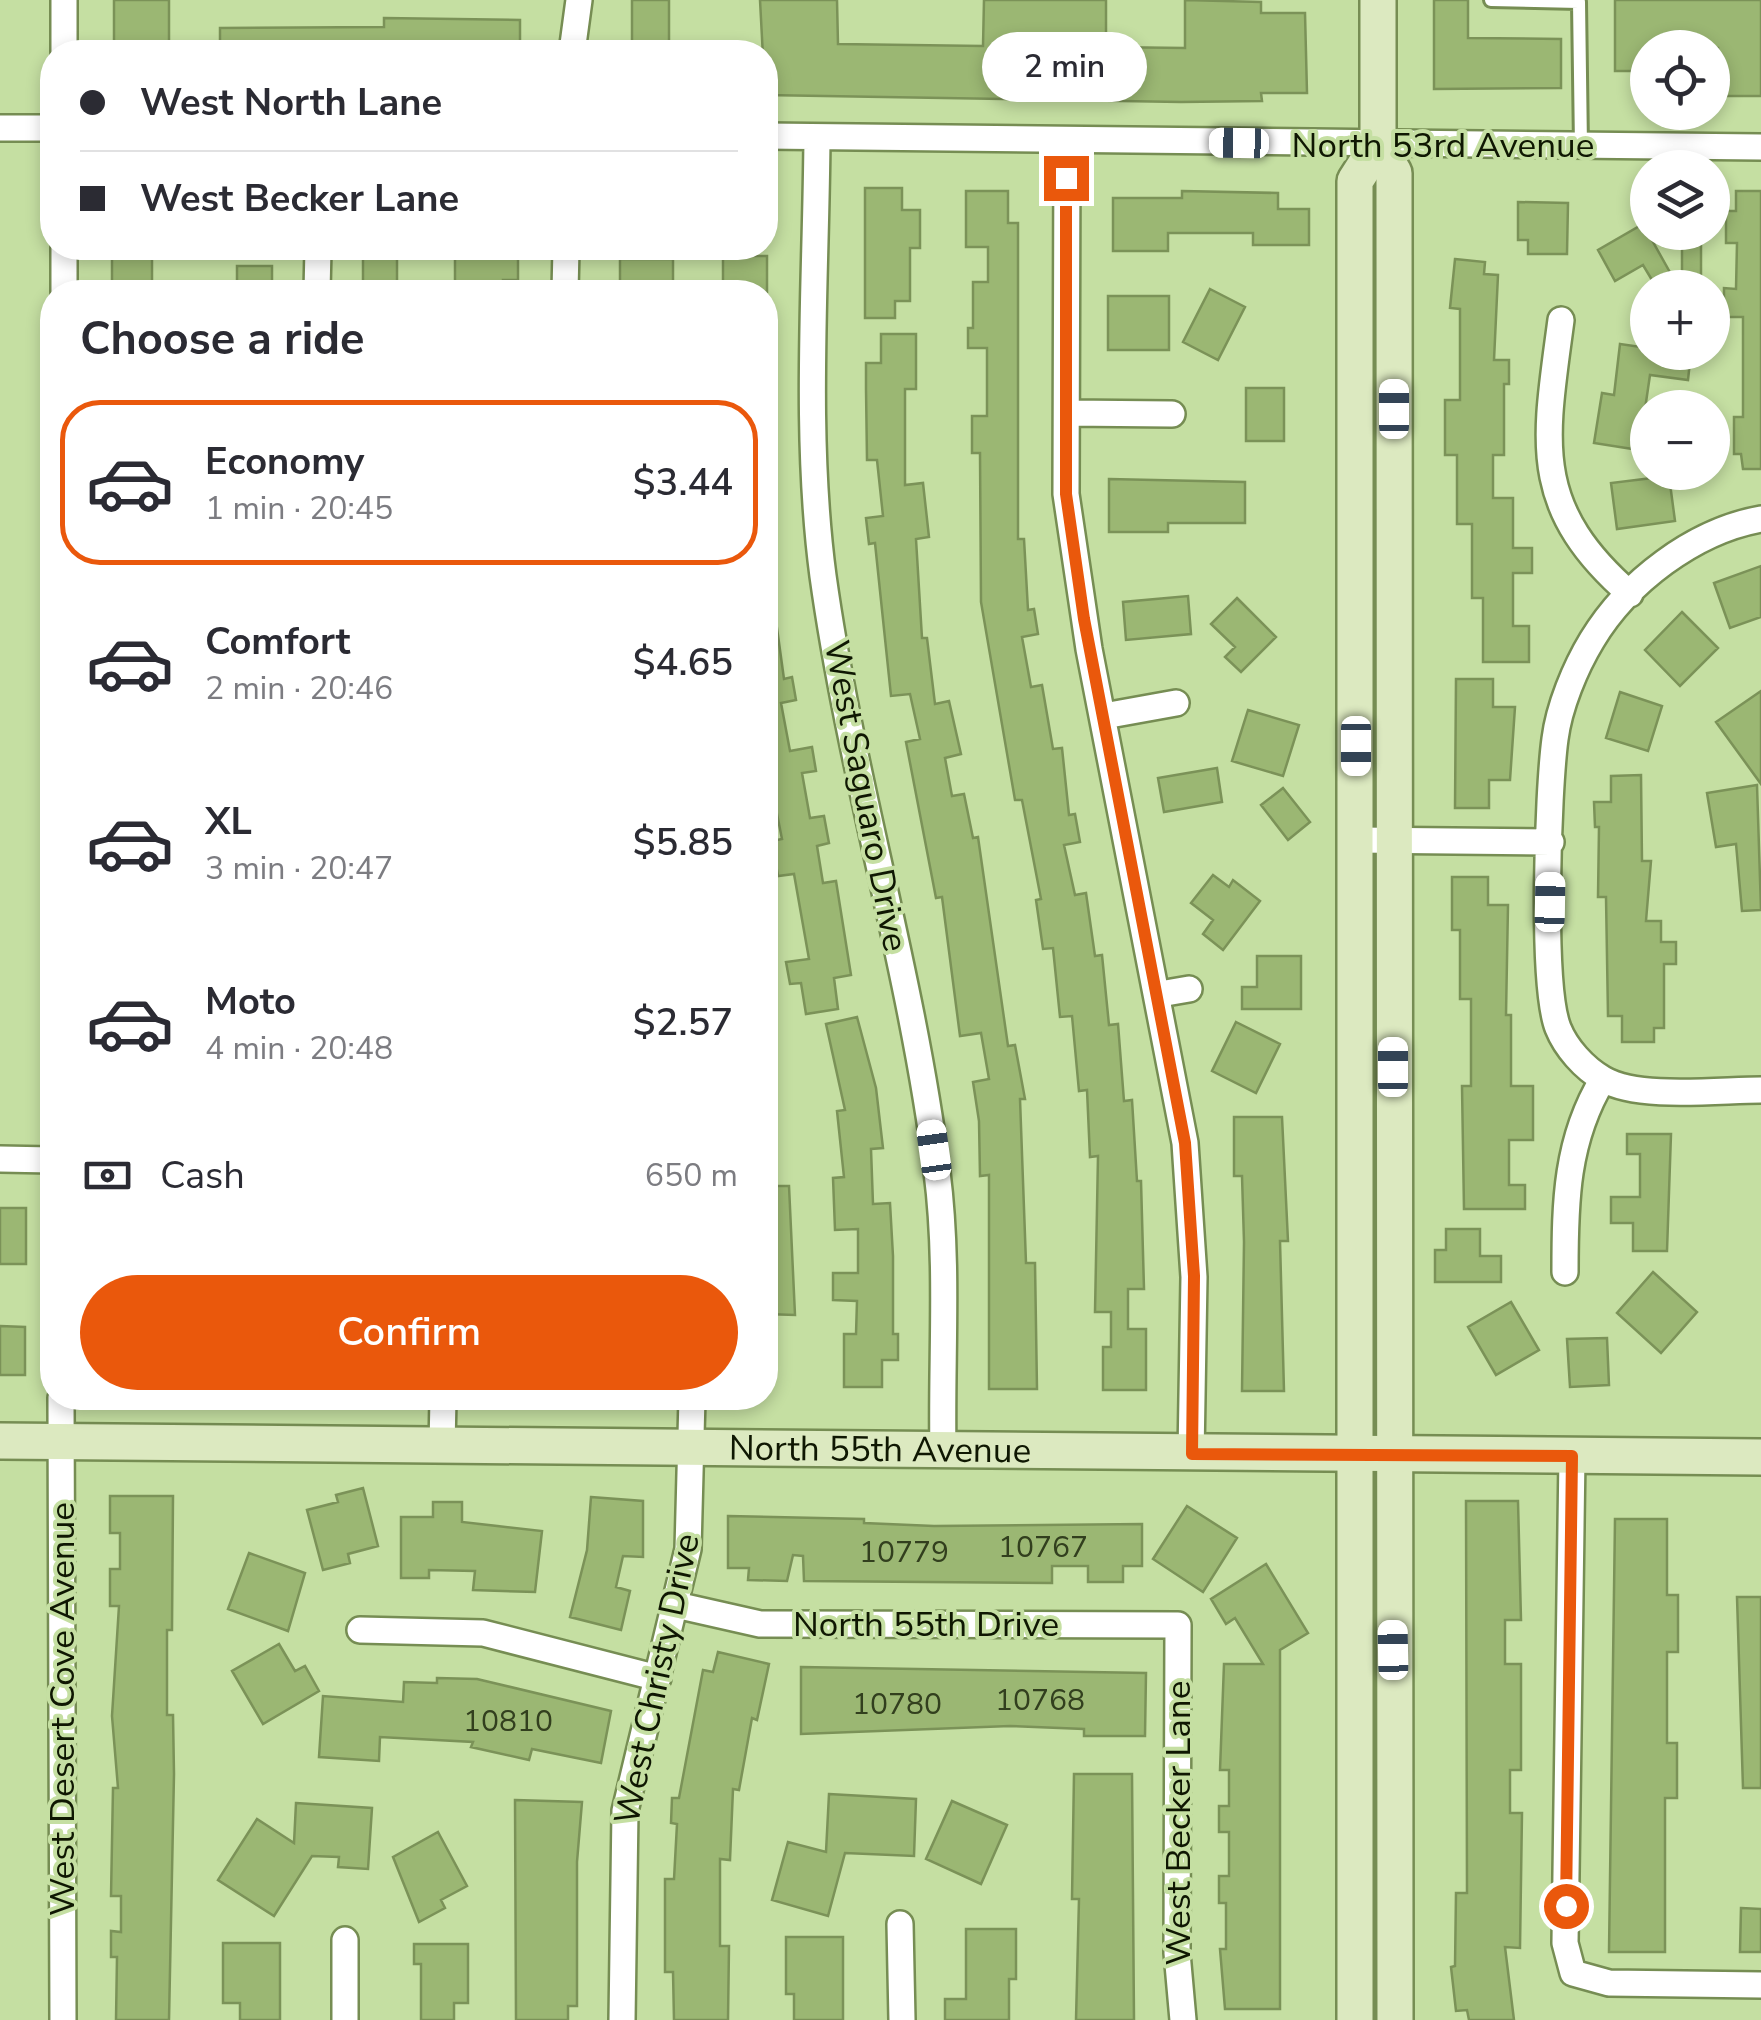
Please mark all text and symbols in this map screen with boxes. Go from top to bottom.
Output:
map controls [1630,30,1730,490]
button: locate [1630,30,1730,130]
callout: 2 min [984,33,1148,103]
text: 2 min [1024,45,1105,88]
text: West North Lane [140,77,442,128]
street label: North 53rd Avenue [1292,122,1594,169]
car [1209,127,1269,159]
button: layers [1630,150,1730,250]
route end [1044,156,1089,201]
text: West Becker Lane [140,173,459,224]
button: + [1630,270,1730,370]
text: Choose a ride [80,309,365,370]
car [1379,379,1409,439]
button: − [1630,390,1730,490]
text: Economy [205,436,364,487]
icon: car [85,438,175,528]
text: $3.44 [633,457,733,508]
text: 1 min · 20:45 [205,487,393,530]
text: Comfort [205,616,350,667]
icon: car [85,618,175,708]
text: $4.65 [633,637,733,688]
street label: West Saguaro Drive [813,637,919,955]
text: 2 min · 20:46 [205,667,393,710]
car [1341,716,1371,776]
text: XL [205,796,252,847]
icon: car [85,798,175,888]
text: $5.85 [633,817,733,868]
text: 3 min · 20:47 [205,847,393,890]
car [1534,872,1566,932]
text: Moto [205,976,296,1027]
icon: car [85,978,175,1068]
text: $2.57 [633,997,733,1048]
text: 4 min · 20:48 [205,1027,393,1070]
car [1378,1037,1408,1097]
car [915,1118,953,1182]
icon: cash [80,1148,135,1203]
text: Cash [160,1150,245,1201]
text: 650 m [645,1154,738,1197]
button: Confirm [80,1275,738,1390]
street label: North 55th Avenue [729,1424,1031,1474]
street label: West Desert Cove Avenue [39,1502,86,1916]
house number: 10767 [998,1527,1088,1568]
street label: West Christy Drive [603,1529,711,1829]
house number: 10779 [859,1532,949,1573]
street label: North 55th Drive [793,1601,1059,1648]
car [1377,1620,1409,1680]
house number: 10768 [995,1680,1085,1721]
street label: West Becker Lane [1155,1681,1202,1965]
house number: 10780 [852,1684,942,1725]
house number: 10810 [463,1701,553,1742]
route start [1544,1884,1589,1929]

